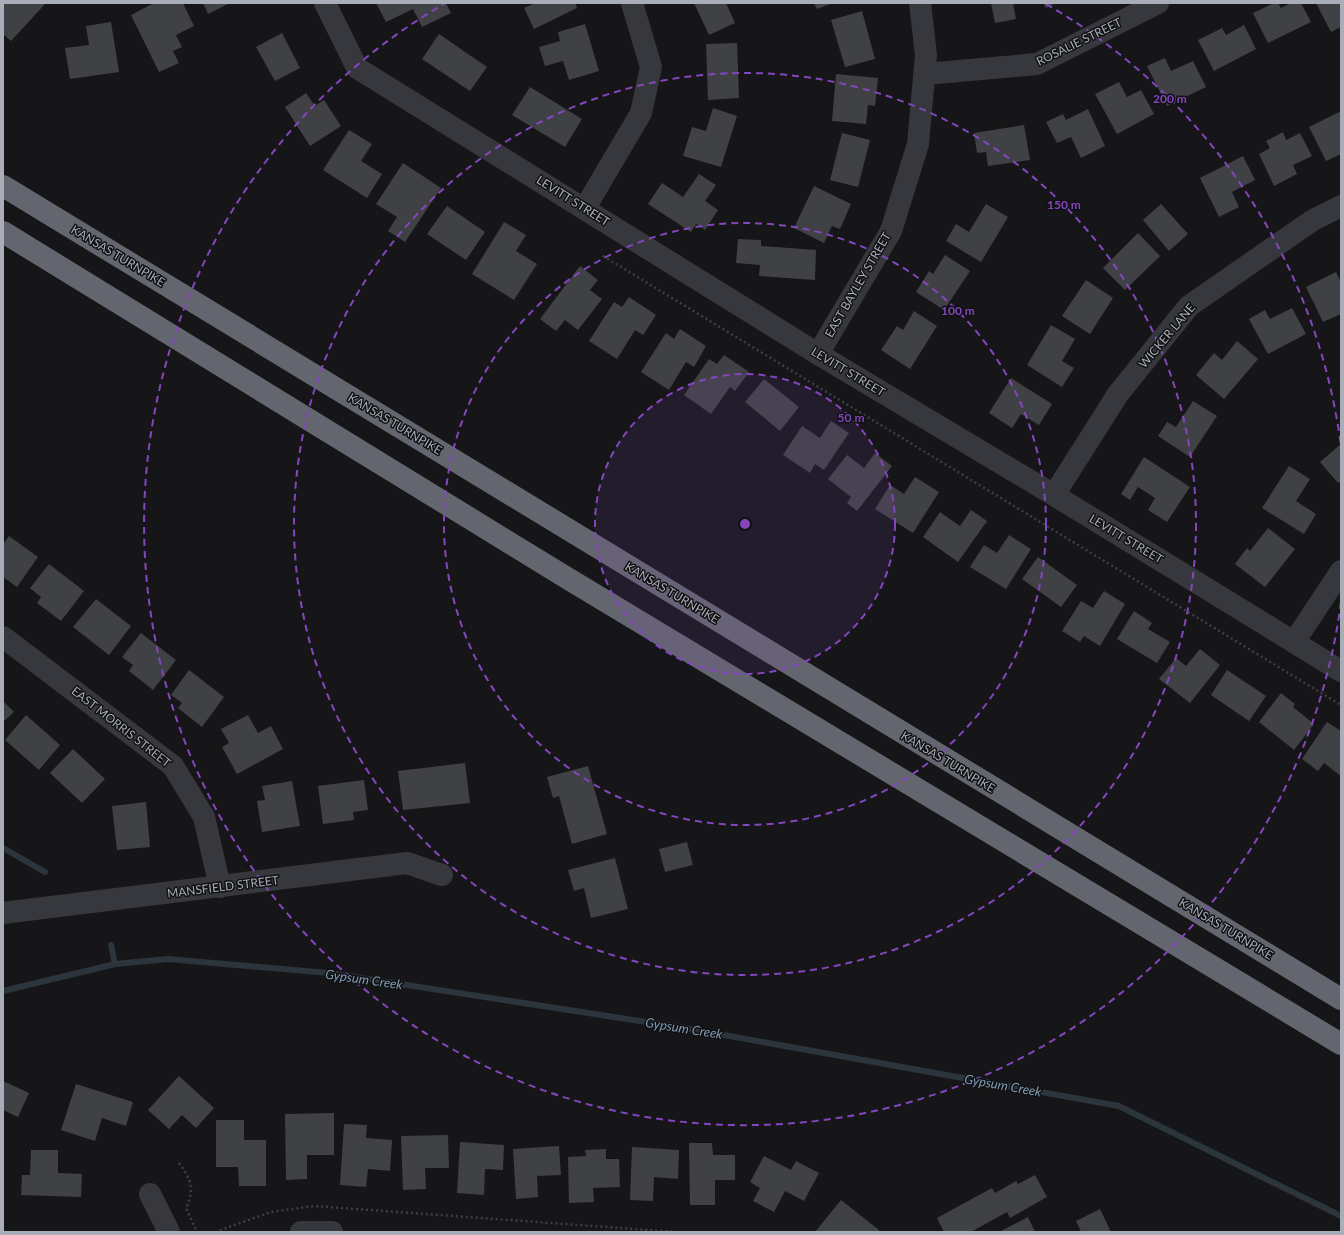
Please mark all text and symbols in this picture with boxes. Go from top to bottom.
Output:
street label: ROSALIE STREET [1034,14,1124,69]
text: 200 m [1153,91,1187,106]
street label: LEVITT STREET [534,172,613,229]
text: 150 m [1047,197,1081,212]
street label: KANSAS TURNPIKE [69,222,168,290]
street label: EAST BAYLEY STREET [821,229,894,340]
street label: WICKER LANE [1135,300,1198,371]
text: 100 m [941,303,975,318]
street label: LEVITT STREET [809,344,888,400]
street label: KANSAS TURNPIKE [346,390,445,458]
text: 50 m [838,410,864,425]
street label: LEVITT STREET [1087,511,1166,567]
centre of rings [738,517,752,531]
street label: KANSAS TURNPIKE [623,559,722,627]
street label: EAST MORRIS STREET [69,683,174,770]
street label: KANSAS TURNPIKE [899,728,998,796]
street label: MANSFIELD STREET [166,872,280,901]
street label: KANSAS TURNPIKE [1177,895,1276,963]
water label: Gypsum Creek [324,966,404,992]
water label: Gypsum Creek [644,1014,725,1042]
water label: Gypsum Creek [963,1070,1044,1100]

